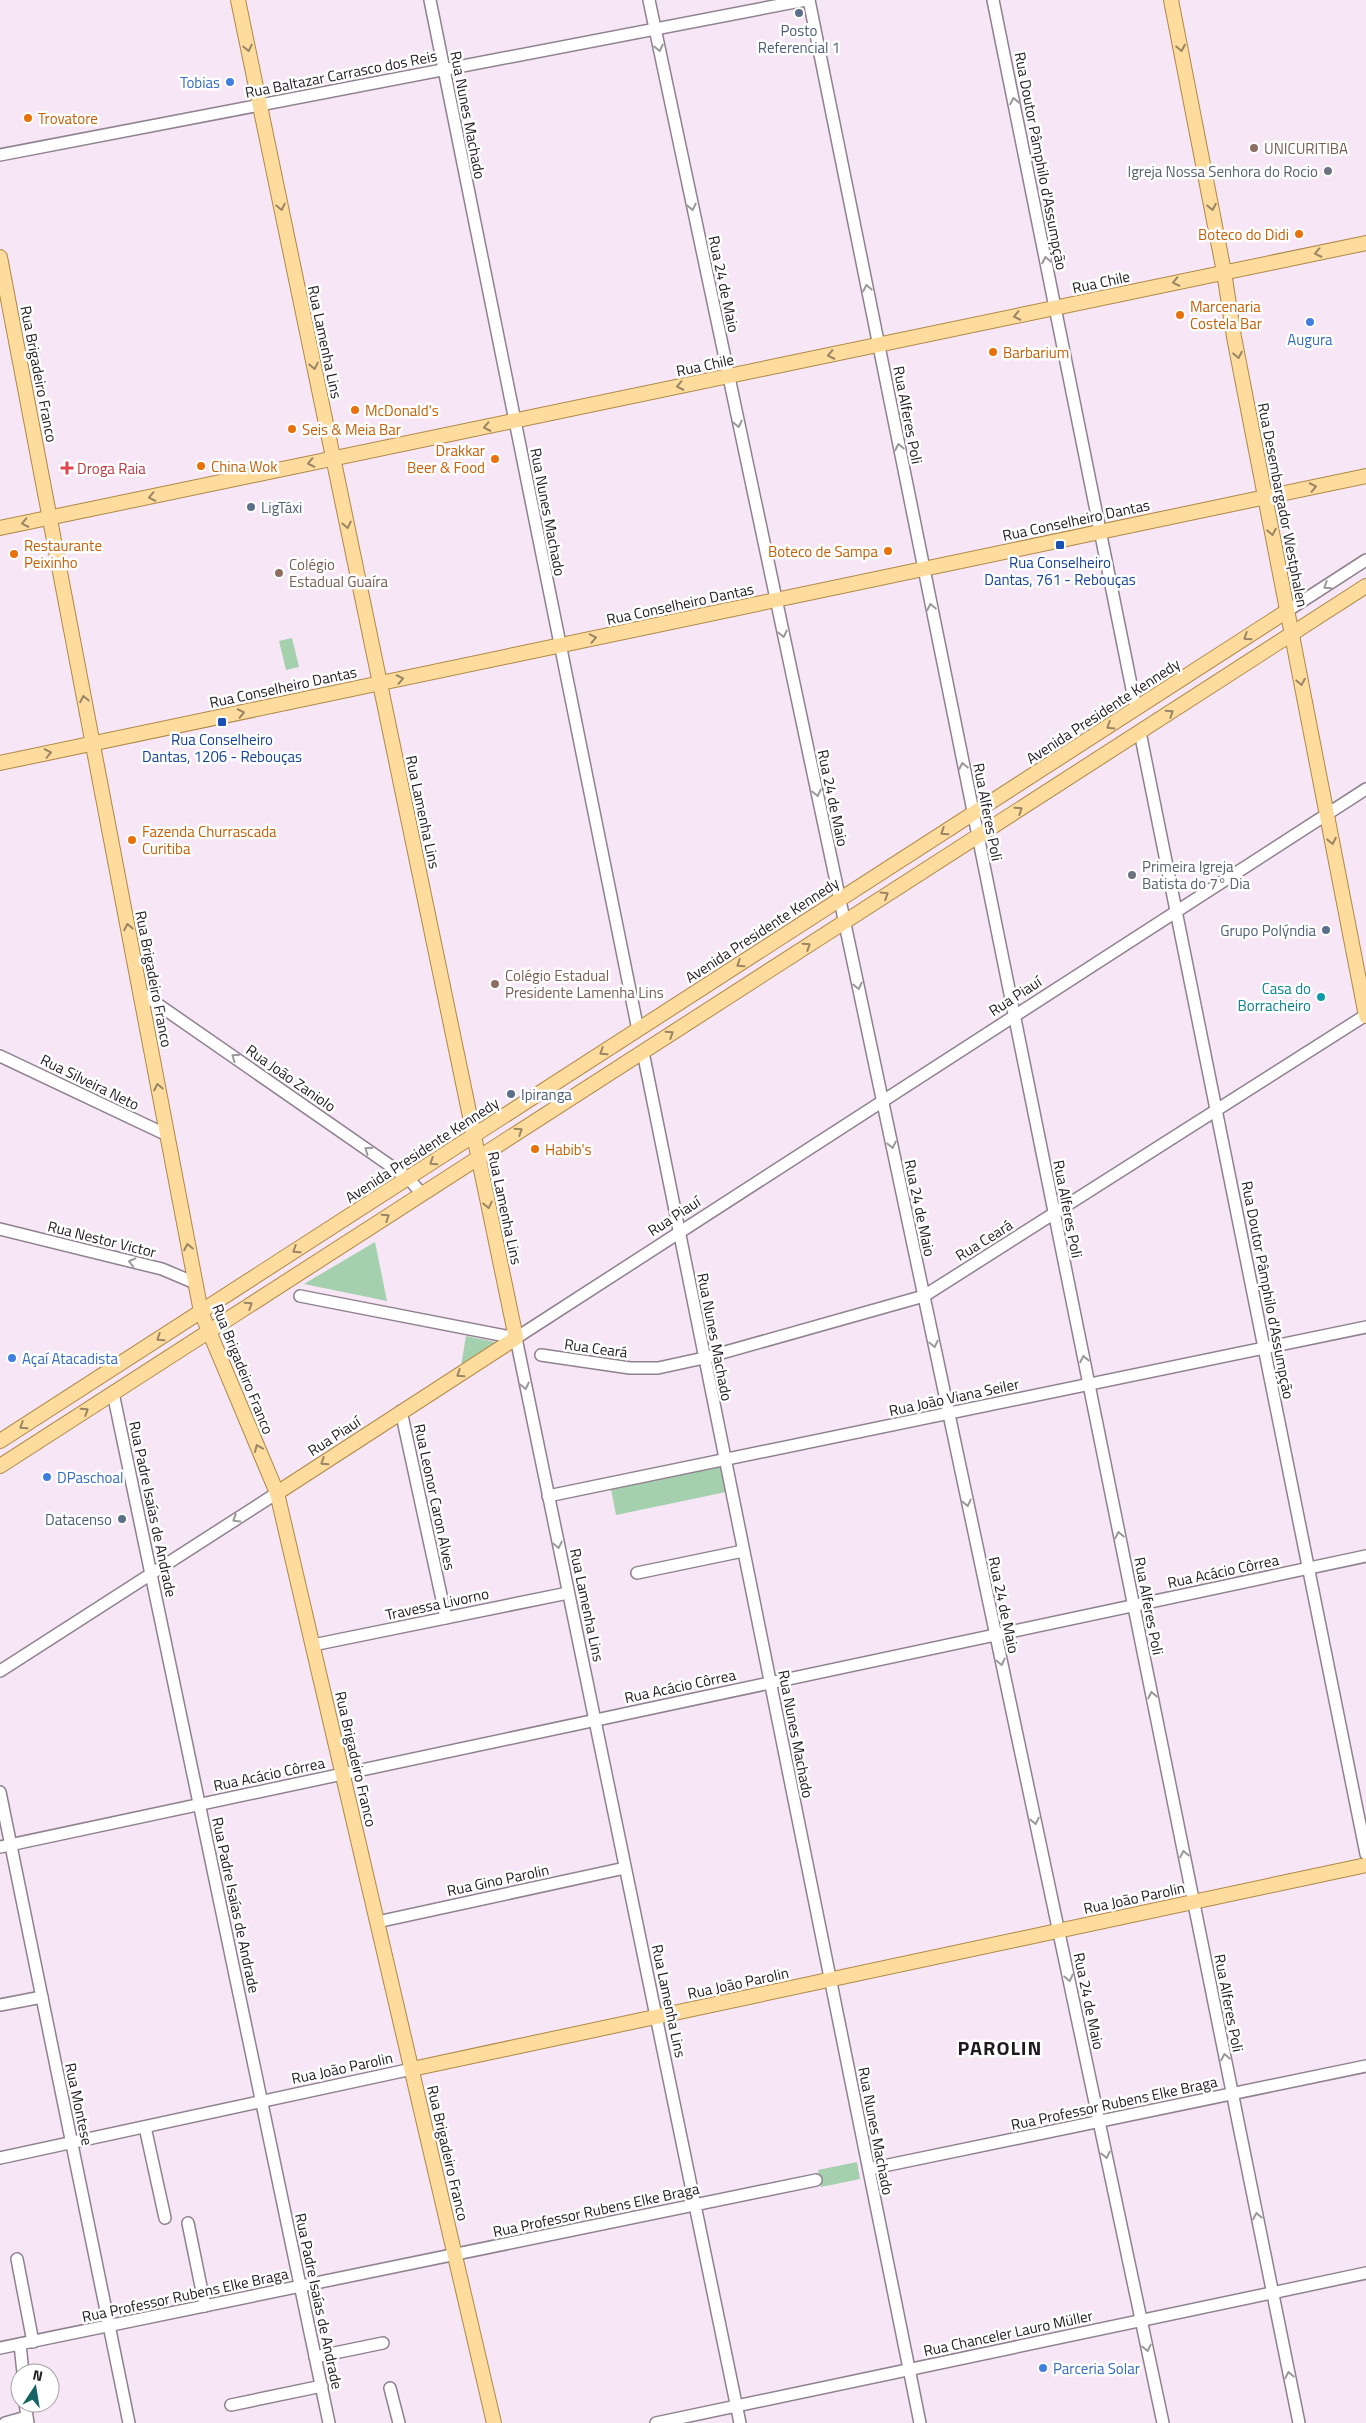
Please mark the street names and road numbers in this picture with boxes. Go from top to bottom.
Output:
street label: Rua Baltazar Carrasco dos Reis [243,44,439,104]
street label: Rua Nunes Machado [444,49,492,181]
street label: Rua Doutor Pâmphilo d'Assumpção [1009,50,1073,272]
street label: Rua 24 de Maio [703,234,745,334]
street label: Rua Chile [1070,265,1132,299]
street label: Rua Lamenha Lins [302,283,348,401]
street label: Rua Brigadeiro Franco [14,304,64,444]
street label: Rua Chile [674,348,736,382]
street label: Rua Alferes Poli [887,364,929,466]
street label: Rua Desembargador Westphalen [1252,401,1314,609]
street label: Rua Nunes Machado [524,446,572,578]
street label: Rua Conselheiro Dantas [1000,493,1152,547]
street label: Rua Conselheiro Dantas [604,577,756,631]
street label: Avenida Presidente Kennedy [1021,652,1185,770]
street label: Rua Conselheiro Dantas [207,660,359,714]
street label: Rua 24 de Maio [812,748,854,848]
street label: Rua Lamenha Lins [400,753,446,871]
street label: Rua Alferes Poli [967,761,1009,863]
street label: Avenida Presidente Kennedy [680,871,844,989]
street label: Rua Brigadeiro Franco [129,909,179,1049]
street label: Rua Piauí [984,969,1047,1022]
street label: Rua João Zaniolo [241,1038,341,1118]
street label: Rua Silveira Neto [37,1048,143,1116]
street label: Avenida Presidente Kennedy [340,1091,504,1209]
street label: Rua Lamenha Lins [482,1149,528,1267]
street label: Rua 24 de Maio [899,1158,941,1258]
street label: Rua Alferes Poli [1047,1158,1089,1260]
street label: Rua Doutor Pâmphilo d'Assumpção [1236,1179,1300,1401]
street label: Rua Piauí [643,1189,706,1242]
street label: Rua Ceará [951,1213,1018,1267]
street label: Rua Nestor Victor [45,1214,159,1264]
street label: Rua Nunes Machado [691,1271,739,1403]
street label: Rua Brigadeiro Franco [206,1300,280,1438]
street label: Rua Ceará [563,1332,630,1364]
street label: Rua João Viana Seiler [887,1372,1021,1422]
street label: Rua Piauí [303,1409,366,1462]
street label: Rua Padre Isaías de Andrade [123,1419,183,1599]
street label: Rua Leonor Caron Alves [408,1422,462,1572]
street label: Rua Lamenha Lins [564,1546,610,1664]
street label: Rua Acácio Côrrea [1165,1548,1281,1594]
street label: Rua 24 de Maio [983,1555,1025,1655]
street label: Rua Alferes Poli [1128,1555,1170,1657]
street label: Travessa Livorno [383,1582,491,1626]
street label: Rua Acácio Côrrea [622,1663,738,1709]
street label: Rua Nunes Machado [772,1668,820,1800]
street label: Rua Brigadeiro Franco [329,1689,383,1829]
street label: Rua Acácio Côrrea [211,1751,327,1797]
street label: Rua Padre Isaías de Andrade [206,1815,266,1995]
street label: Rua Gino Parolin [445,1858,551,1902]
street label: Rua João Parolin [1081,1876,1187,1920]
street label: Rua Lamenha Lins [646,1942,692,2060]
street label: Rua 24 de Maio [1068,1951,1110,2051]
street label: Rua Alferes Poli [1208,1952,1250,2054]
street label: Rua João Parolin [685,1961,791,2005]
street label: Rua João Parolin [289,2046,395,2090]
street label: Rua Montese [59,2061,99,2147]
street label: Rua Nunes Machado [852,2065,900,2197]
street label: Rua Professor Rubens Elke Braga [1009,2070,1220,2136]
street label: Rua Brigadeiro Franco [421,2083,475,2223]
street label: Rua Professor Rubens Elke Braga [491,2177,702,2243]
street label: Rua Padre Isaías de Andrade [289,2211,349,2391]
street label: Rua Professor Rubens Elke Braga [80,2262,291,2328]
street label: Rua Chanceler Lauro Müller [921,2304,1095,2362]

